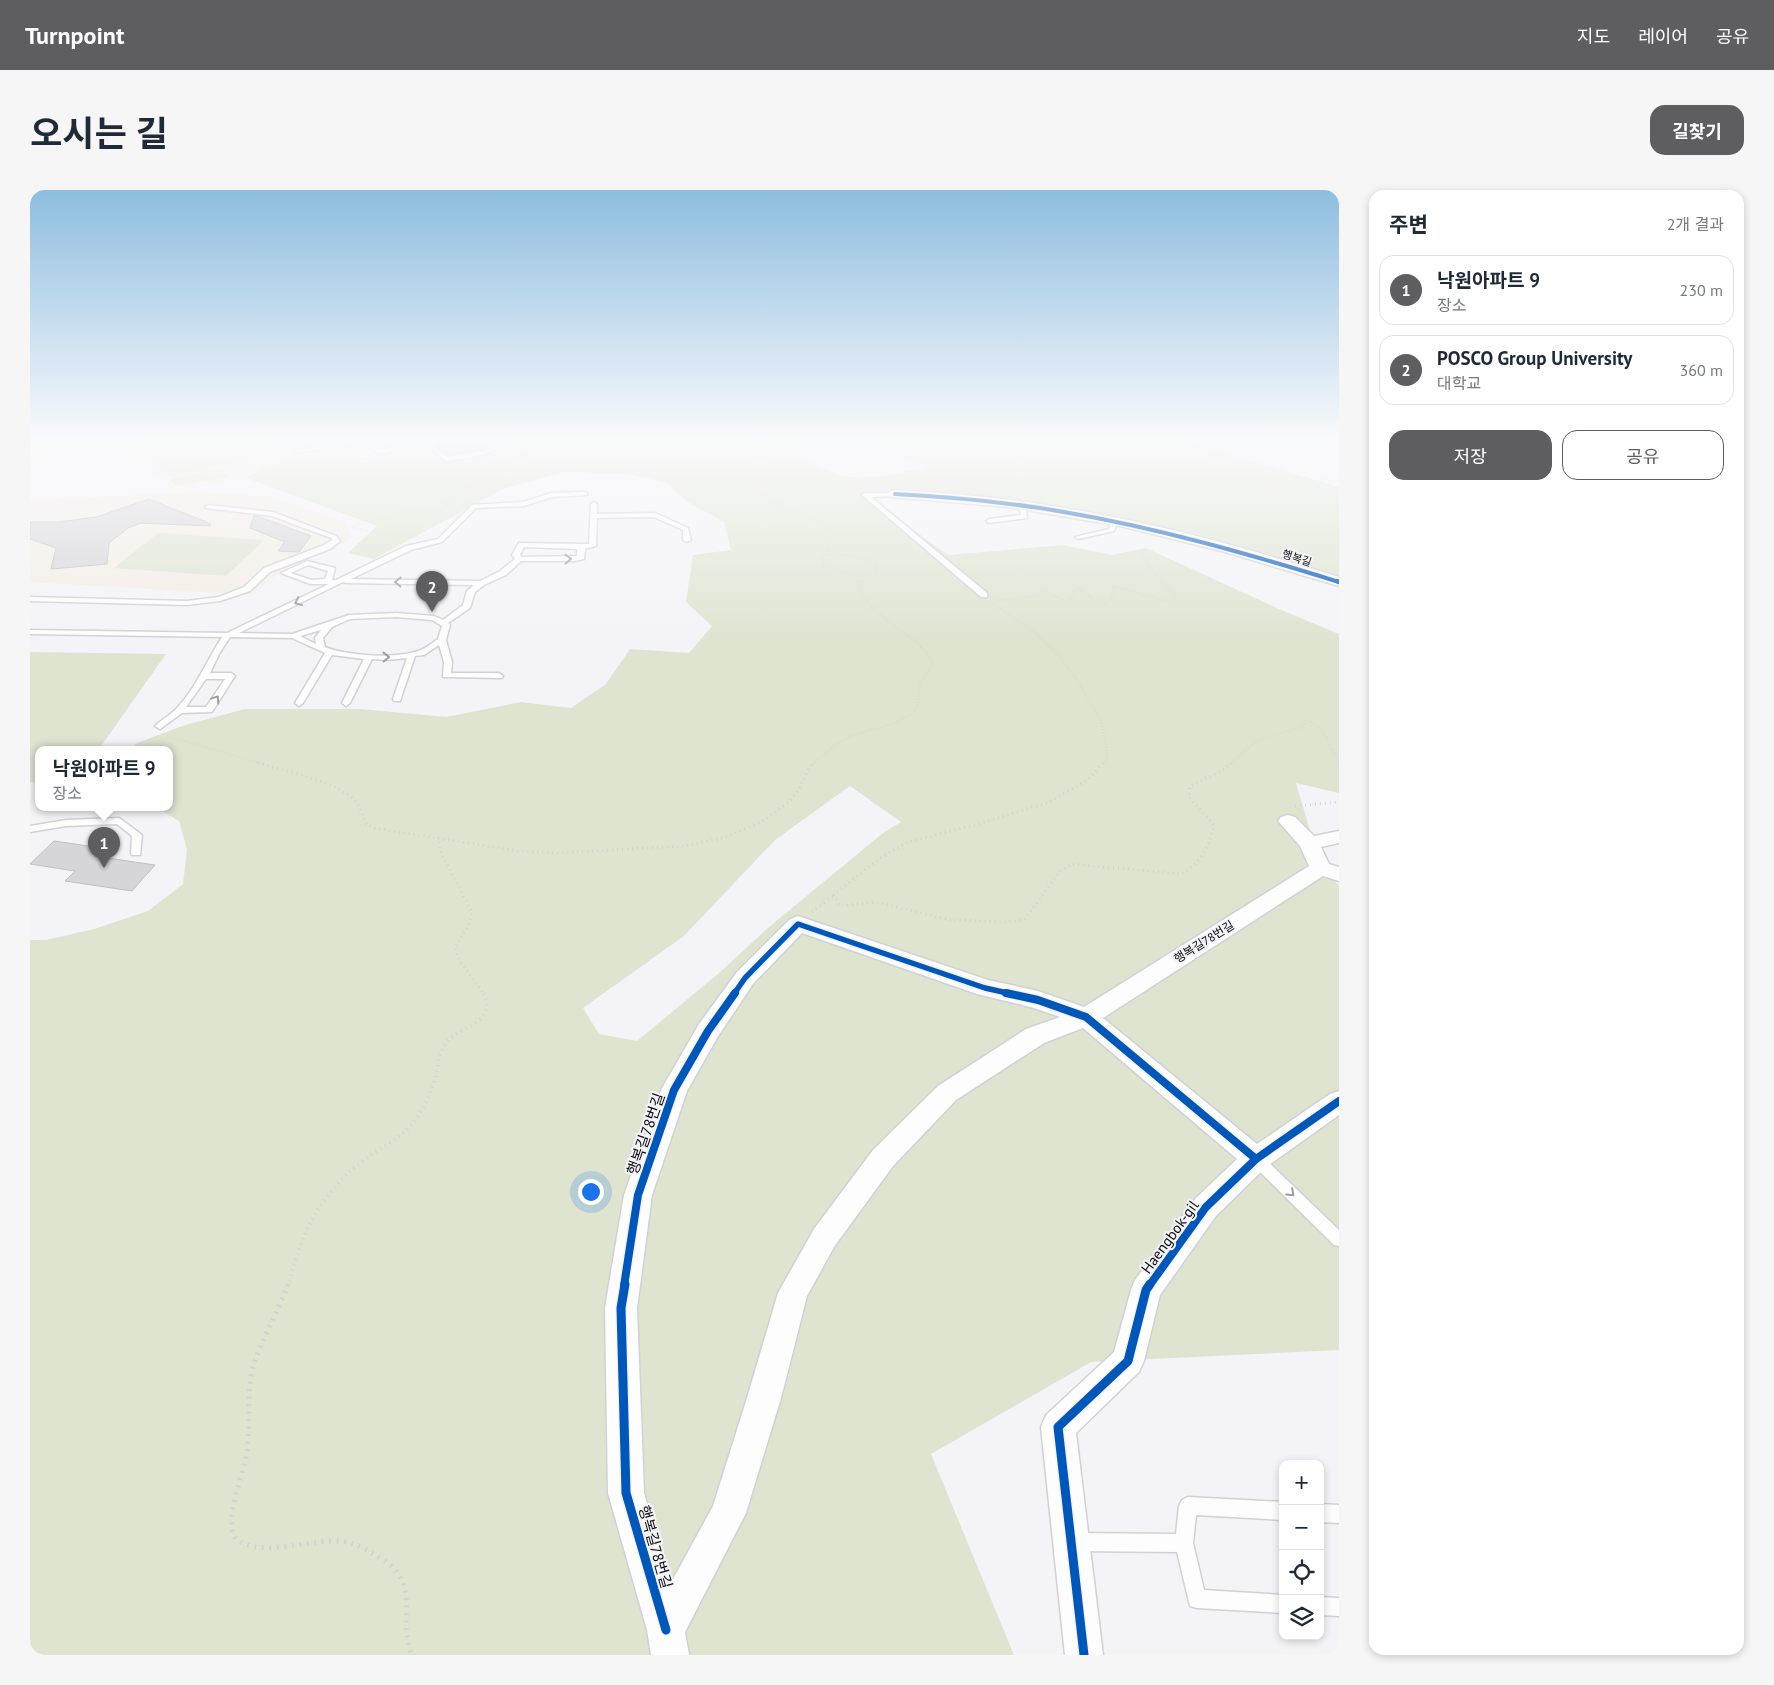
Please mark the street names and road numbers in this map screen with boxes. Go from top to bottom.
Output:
street label: 행복길 [1280,547,1314,569]
street label: 행복길78번길 [1171,917,1237,966]
street label: 행복길78번길 [623,1090,668,1177]
street label: Haengbok-gil [1137,1196,1203,1277]
street label: 행복길78번길 [635,1503,676,1591]

